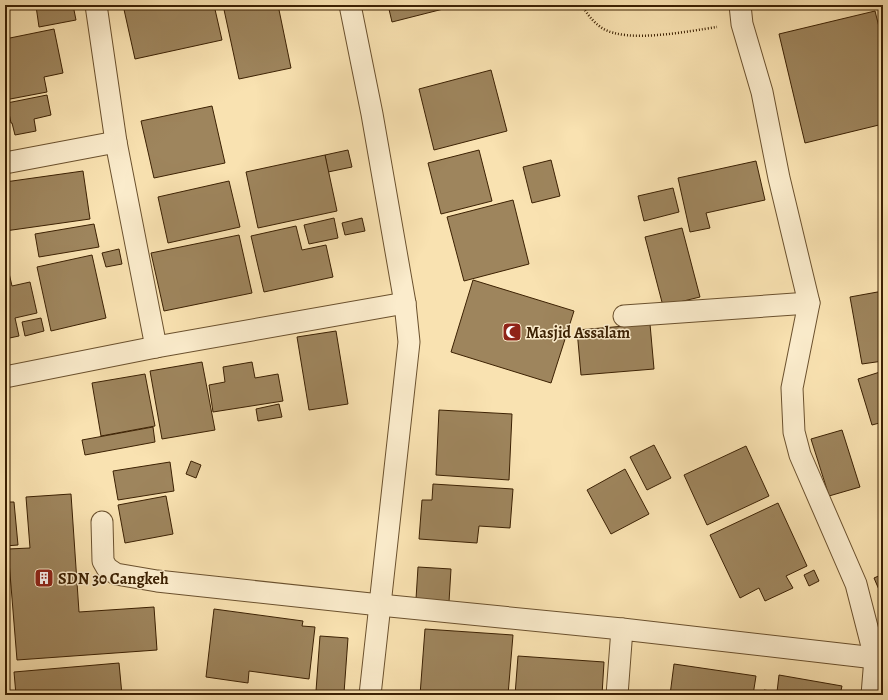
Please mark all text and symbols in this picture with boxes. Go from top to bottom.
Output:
mosque icon: Masjid Assalam [501,321,523,343]
place label: Masjid Assalam [526,322,631,344]
building icon: SDN 30 Cangkeh [33,567,55,589]
place label: SDN 30 Cangkeh [58,568,169,590]

